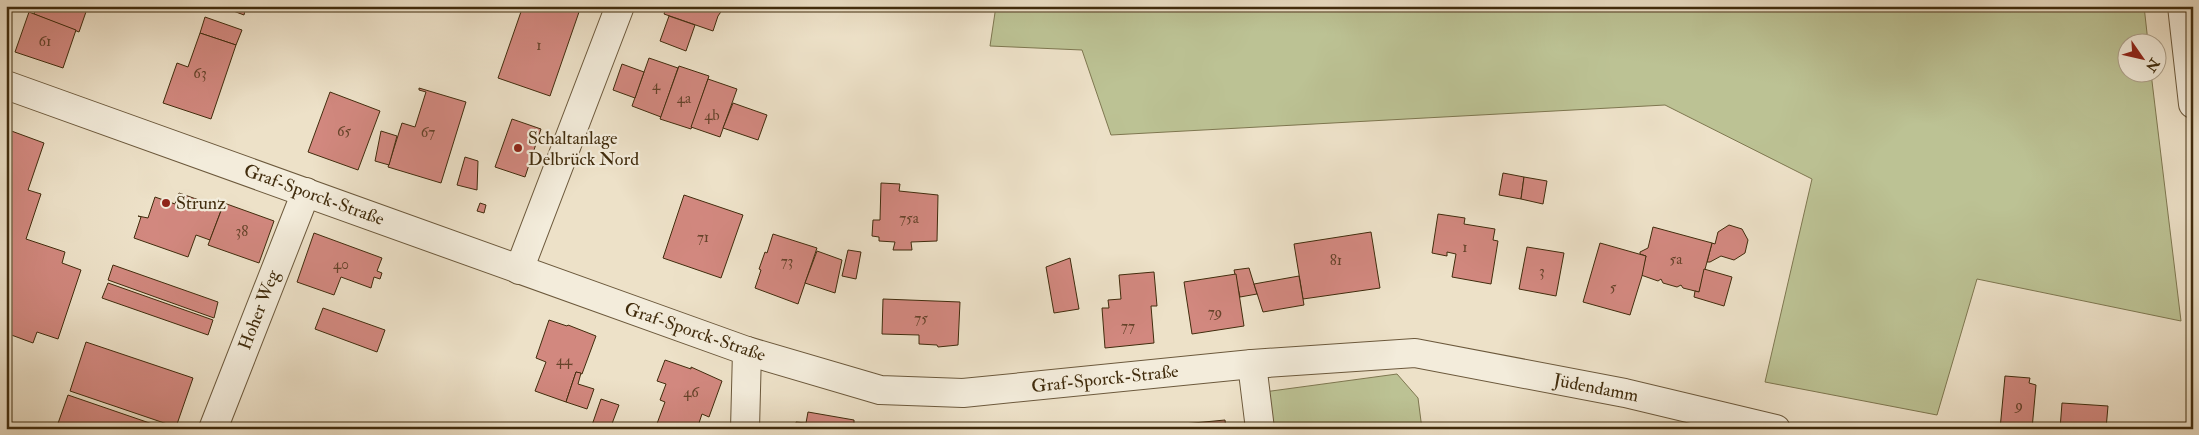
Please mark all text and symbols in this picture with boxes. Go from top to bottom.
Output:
house number: 61 [39,32,51,51]
north arrow [2116,32,2166,82]
house number: 1 [536,36,542,55]
text: N [2142,54,2163,75]
house number: 63 [193,64,207,83]
house number: 4 [652,76,661,95]
house number: 4a [677,89,692,108]
house number: 4b [704,106,720,125]
house number: 65 [337,122,351,141]
house number: 67 [421,123,435,142]
place label: Schaltanlage Delbrück Nord [528,127,639,171]
marker: Schaltanlage Delbrück Nord [512,142,524,154]
street label: Graf-Sporck-Straße [241,159,388,231]
place label: Strunz [176,192,226,215]
marker: Strunz [160,197,172,209]
house number: 75a [899,209,920,228]
house number: 38 [236,222,248,241]
house number: 71 [697,228,709,247]
house number: 1 [1462,238,1468,257]
house number: 5a [1670,250,1683,269]
house number: 81 [1330,251,1342,270]
house number: 73 [781,252,793,271]
house number: 40 [333,255,349,274]
house number: 3 [1539,262,1545,281]
street label: Hoher Weg [233,266,285,353]
house number: 5 [1610,278,1617,297]
street label: Graf-Sporck-Straße [621,297,769,367]
house number: 79 [1208,303,1222,322]
house number: 75 [914,309,928,328]
house number: 77 [1121,317,1135,336]
house number: 44 [556,351,573,370]
street label: Graf-Sporck-Straße [1030,360,1180,398]
street label: Jüdendamm [1551,368,1640,408]
house number: 46 [683,383,700,402]
house number: 9 [2014,396,2023,415]

